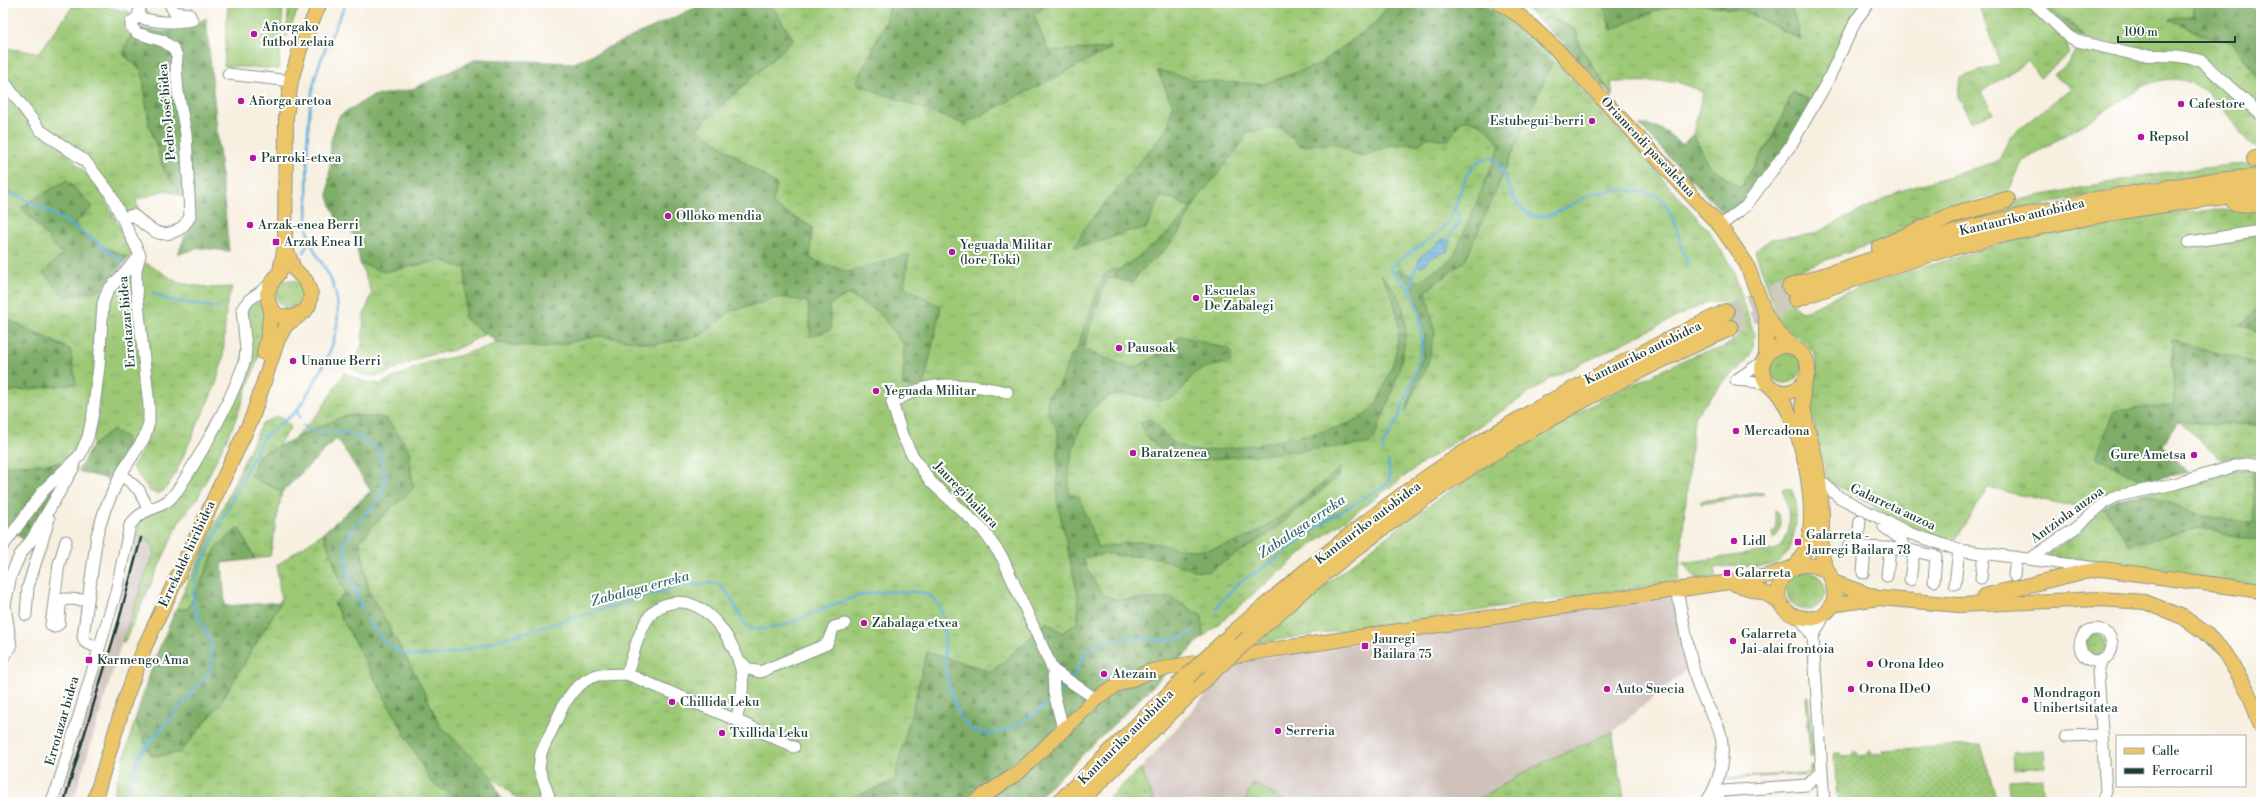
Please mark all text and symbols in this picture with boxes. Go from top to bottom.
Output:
scale bar [2118,18,2235,44]
place label: Añorgako futbol zelaia [261,19,335,50]
text: 100 m [2124,25,2158,40]
marker: Añorgako futbol zelaia [249,29,259,39]
street label: Pedro José bidea [155,62,179,161]
place label: Añorga aretoa [248,93,332,109]
street label: Oriamendi pasealekua [1597,93,1699,201]
marker: Añorga aretoa [236,96,246,106]
place label: Cafestore [2189,96,2246,112]
marker: Cafestore [2176,99,2186,109]
place label: Estubegui-berri [1490,113,1584,129]
marker: Estubegui-berri [1587,116,1597,126]
place label: Repsol [2149,129,2189,145]
marker: Repsol [2136,132,2146,142]
place label: Parroki-etxea [261,150,342,166]
marker: Parroki-etxea [248,153,258,163]
street label: Kantauriko autobidea [1958,195,2087,239]
place label: Olloko mendia [676,208,762,224]
marker: Olloko mendia [663,211,673,221]
place label: Arzak-enea Berri [257,217,359,233]
marker: Arzak-enea Berri [245,220,255,230]
place label: Arzak Enea II [283,234,363,250]
marker: Arzak Enea II [271,237,281,247]
place label: Yeguada Militar (lore Toki) [959,237,1053,268]
marker: Yeguada Militar (lore Toki) [947,247,957,257]
street label: Errotazar bidea [115,275,139,369]
place label: Escuelas De Zabalegi [1204,283,1274,314]
marker: Escuelas De Zabalegi [1191,293,1201,303]
street label: Kantauriko autobidea [1582,318,1704,388]
place label: Pausoak [1127,340,1177,356]
marker: Pausoak [1114,343,1124,353]
place label: Unanue Berri [301,353,381,369]
marker: Unanue Berri [288,356,298,366]
place label: Yeguada Militar [883,383,977,399]
marker: Yeguada Militar [871,386,881,396]
place label: Mercadona [1744,423,1810,439]
marker: Mercadona [1731,426,1741,436]
place label: Baratzenea [1140,445,1208,461]
place label: Gure Ametsa [2111,447,2186,463]
marker: Baratzenea [1128,448,1138,458]
marker: Gure Ametsa [2189,450,2199,460]
street label: Jauregi bailara [930,458,1002,532]
street label: Kantauriko autobidea [1312,478,1424,568]
street label: Galarreta auzoa [1848,480,1939,534]
street label: Antziola auzoa [2027,483,2107,547]
water label: Zabalaga erreka [1255,491,1349,563]
street label: Errekalde hiribidea [155,498,219,610]
place label: Galarreta - Jauregi Bailara 78 [1805,527,1911,558]
place label: Lidl [1742,533,1766,549]
marker: Lidl [1729,536,1739,546]
marker: Galarreta - Jauregi Bailara 78 [1793,537,1803,547]
place label: Galarreta [1735,565,1791,581]
water label: Zabalaga erreka [589,567,691,611]
marker: Galarreta [1722,568,1732,578]
place label: Zabalaga etxea [872,615,958,631]
marker: Zabalaga etxea [859,618,869,628]
place label: Galarreta Jai-alai frontoia [1740,626,1835,657]
place label: Jauregi Bailara 75 [1372,631,1432,662]
marker: Galarreta Jai-alai frontoia [1728,636,1738,646]
marker: Jauregi Bailara 75 [1360,641,1370,651]
place label: Karmengo Ama [97,652,189,668]
marker: Karmengo Ama [84,655,94,665]
place label: Orona Ideo [1878,656,1944,672]
marker: Orona Ideo [1865,659,1875,669]
place label: Atezain [1111,666,1157,682]
marker: Atezain [1099,669,1109,679]
street label: Errotazar bidea [42,674,83,768]
place label: Auto Suecia [1614,681,1685,697]
place label: Orona IDeO [1859,681,1931,697]
marker: Auto Suecia [1602,684,1612,694]
marker: Orona IDeO [1846,684,1856,694]
place label: Mondragon Unibertsitatea [2033,685,2118,716]
street label: Kantauriko autobidea [1075,686,1177,788]
place label: Chillida Leku [680,694,760,710]
marker: Mondragon Unibertsitatea [2020,695,2030,705]
marker: Chillida Leku [667,697,677,707]
place label: Serreria [1286,723,1335,739]
place label: Txillida Leku [730,725,809,741]
marker: Serreria [1273,726,1283,736]
marker: Txillida Leku [717,728,727,738]
legend [2116,735,2246,787]
text: Calle [2152,744,2179,759]
text: Ferrocarril [2152,764,2213,779]

